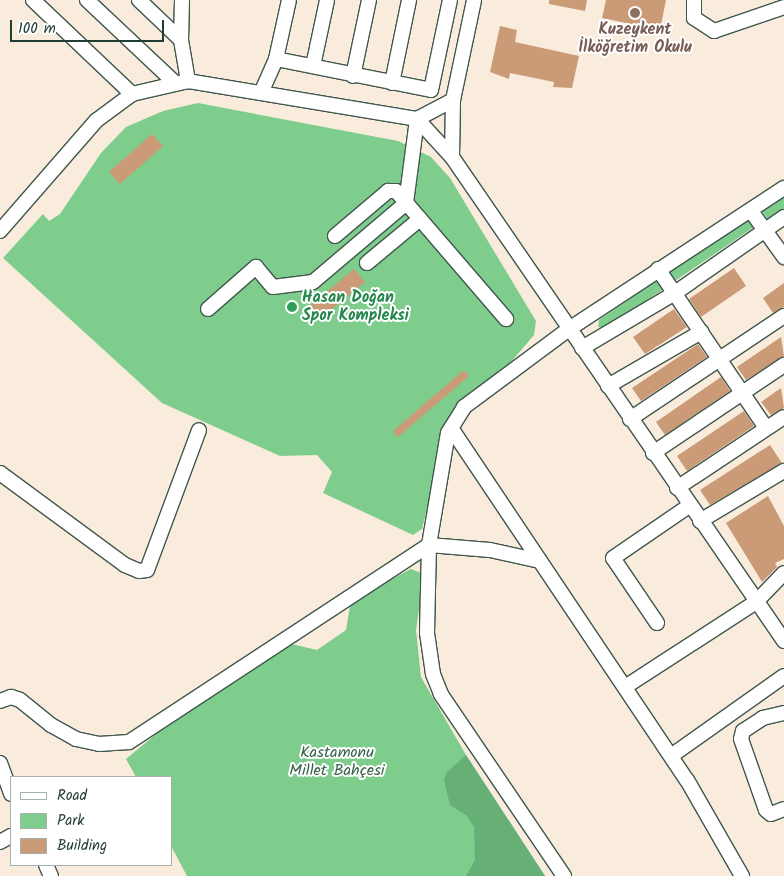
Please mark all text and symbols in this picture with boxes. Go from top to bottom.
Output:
marker: Kuzeykent İlköğretim Okulu [629,7,641,19]
scale bar [12,10,166,42]
text: 100 m [18,17,56,41]
place label: Kuzeykent İlköğretim Okulu [578,20,692,58]
place label: Hasan Doğan Spor Kompleksi [302,288,409,326]
marker: Hasan Doğan Spor Kompleksi [286,301,298,313]
park label: Kastamonu Millet Bahçesi [289,743,385,781]
legend [10,776,172,866]
text: Road [57,784,87,808]
text: Park [57,809,84,833]
text: Building [57,834,107,858]

